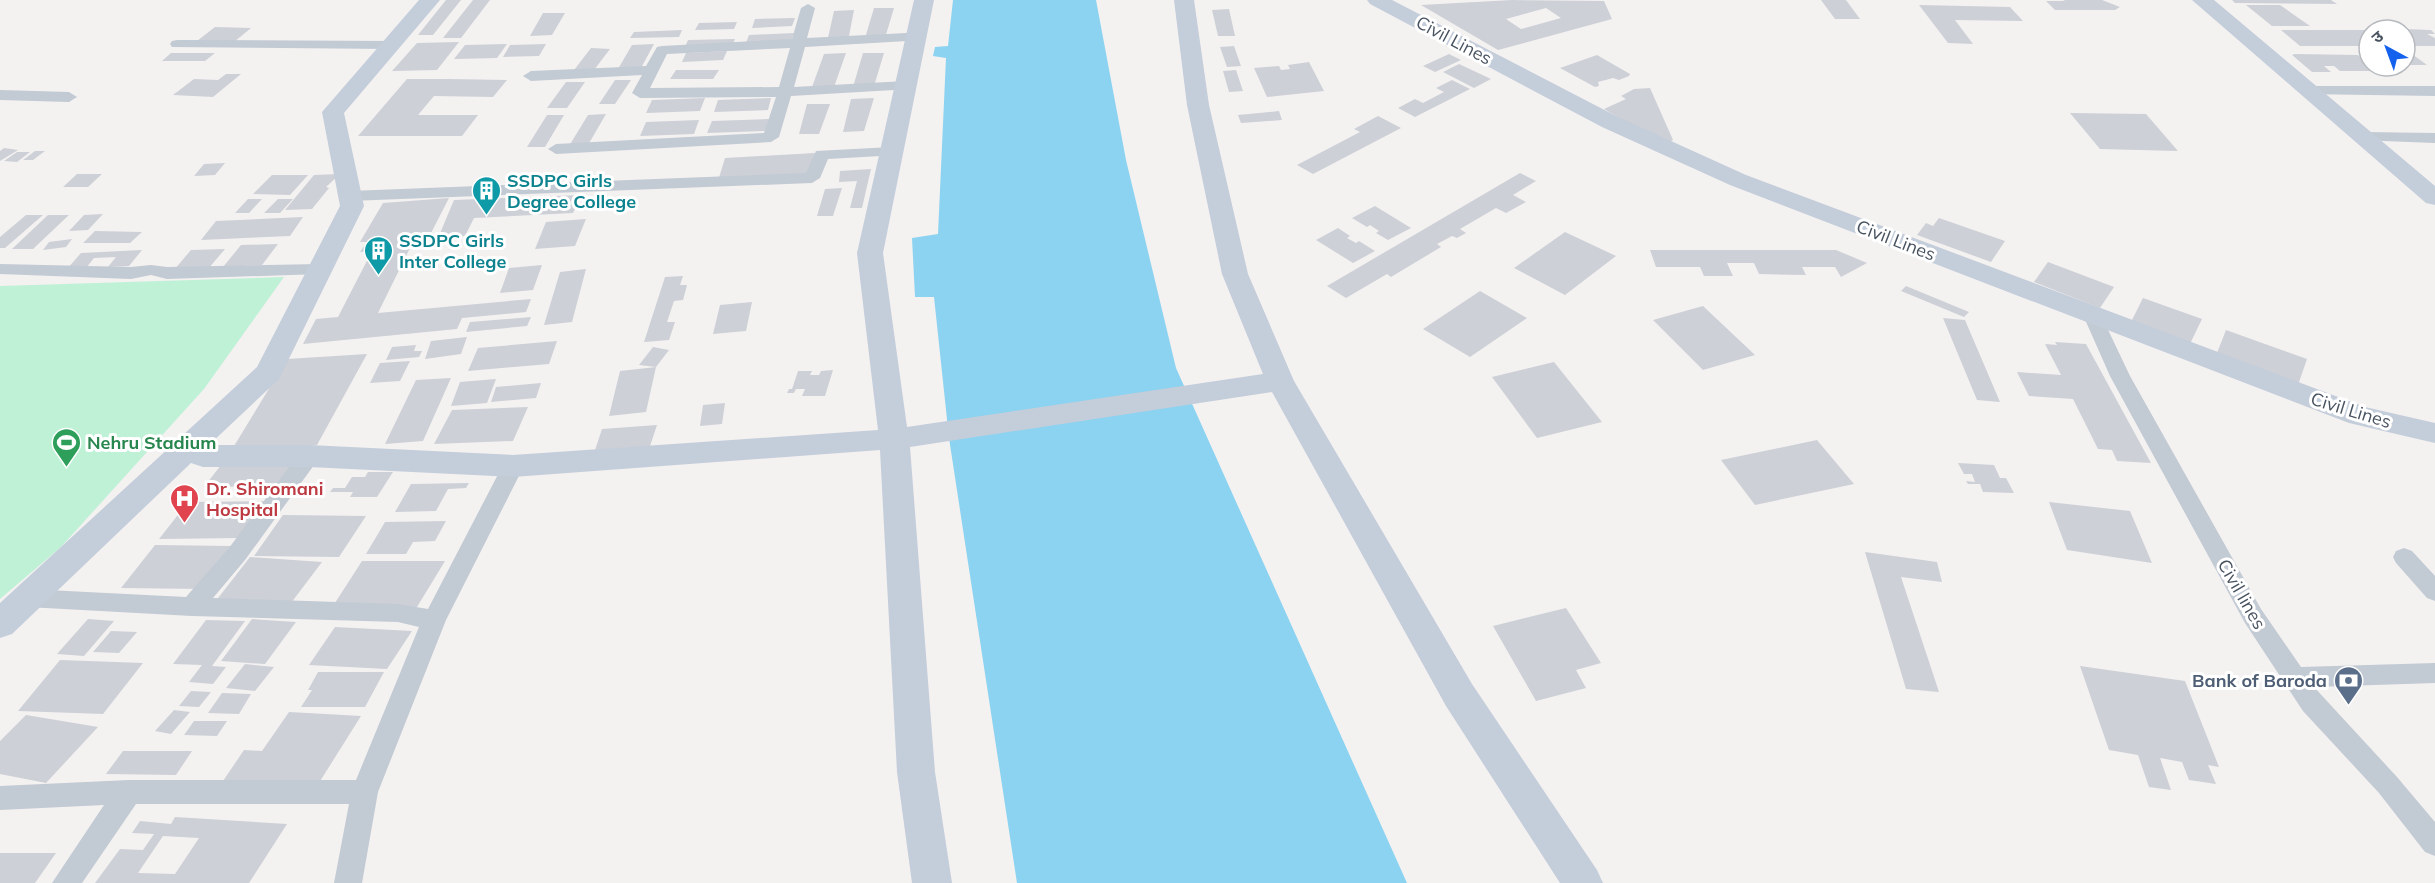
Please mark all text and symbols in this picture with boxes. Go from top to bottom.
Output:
street label: Civil Lines [1412,10,1496,70]
north arrow [2357,18,2417,78]
text: उ [2367,26,2388,47]
place label: SSDPC Girls Degree College [507,169,636,213]
building icon: SSDPC Girls Degree College [470,174,502,216]
street label: Civil Lines [1853,214,1939,266]
place label: SSDPC Girls Inter College [399,229,506,273]
building icon: SSDPC Girls Inter College [362,234,394,276]
street label: Civil Lines [2308,387,2394,433]
sports icon: Nehru Stadium [50,426,82,468]
place label: Nehru Stadium [87,431,216,454]
place label: Dr. Shiromani Hospital [206,477,323,521]
hospital icon: Dr. Shiromani Hospital [169,482,201,524]
street label: Civil lines [2213,555,2271,633]
bank icon: Bank of Baroda [2332,664,2364,706]
place label: Bank of Baroda [2192,669,2327,692]

